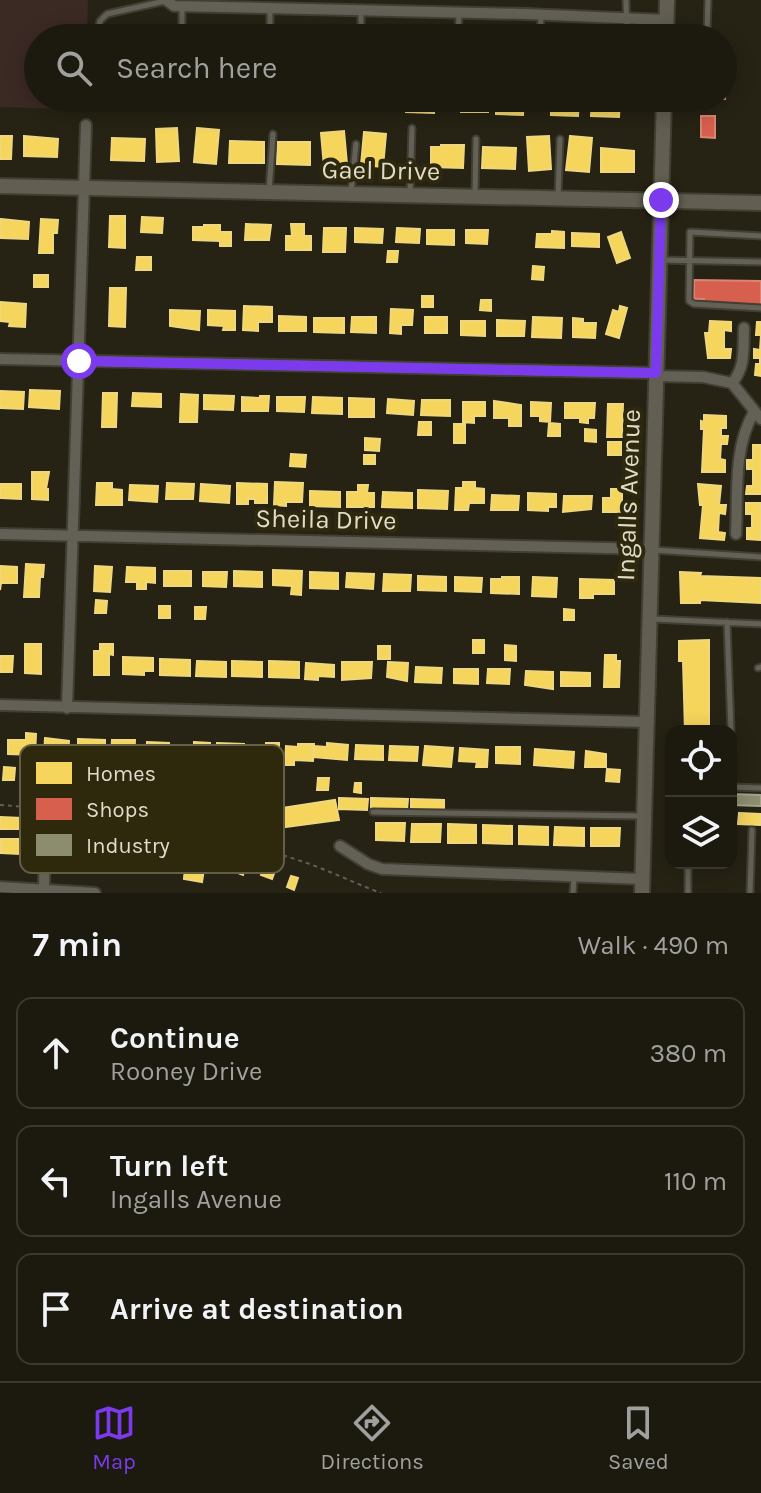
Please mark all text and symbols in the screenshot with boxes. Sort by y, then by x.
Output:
search box [24,24,737,112]
icon: search [52,46,96,90]
text: Search here [116,50,277,86]
street label: Gael Drive [321,154,441,187]
route end [643,182,679,218]
route start [61,343,97,379]
street label: Ingalls Avenue [610,409,647,581]
street label: Sheila Drive [255,503,397,536]
map controls [665,725,737,869]
button: locate [665,725,737,797]
legend [20,745,284,873]
text: Homes [86,761,156,787]
text: Shops [86,797,149,823]
button: layers [665,797,737,869]
text: Industry [86,833,170,859]
text: 7 min [32,925,122,965]
text: Walk · 490 m [578,930,729,961]
text: Continue [110,1020,240,1056]
icon: ahead [34,1031,78,1075]
text: 380 m [650,1038,727,1069]
text: Rooney Drive [110,1056,262,1087]
text: Turn left [110,1148,228,1184]
icon: left [34,1159,78,1203]
text: 110 m [664,1166,727,1197]
text: Ingalls Avenue [110,1184,282,1215]
icon: arrive [34,1287,78,1331]
text: Arrive at destination [110,1291,404,1327]
tab: Map [92,1401,136,1475]
tab: Directions [320,1401,424,1475]
tab: Saved [608,1401,669,1475]

